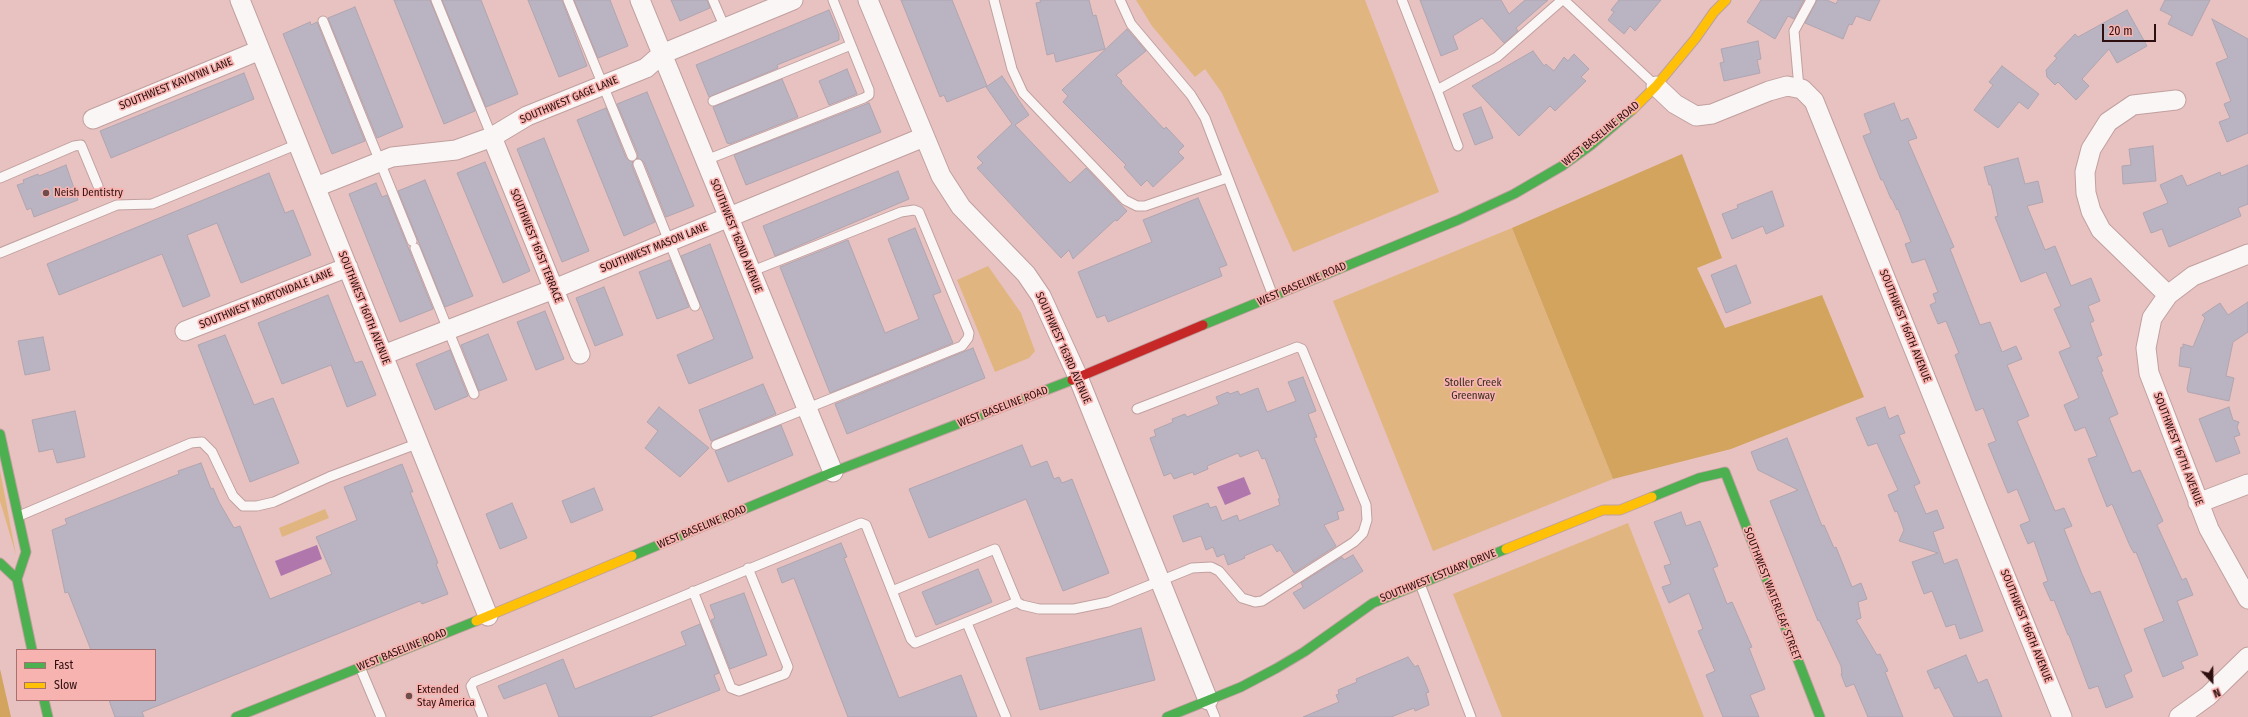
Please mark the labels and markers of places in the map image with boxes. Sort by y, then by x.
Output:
place label: Neish Dentistry [54,186,123,200]
marker: Neish Dentistry [41,188,51,198]
place label: Extended Stay America [417,683,475,709]
marker: Extended Stay America [404,691,414,701]

